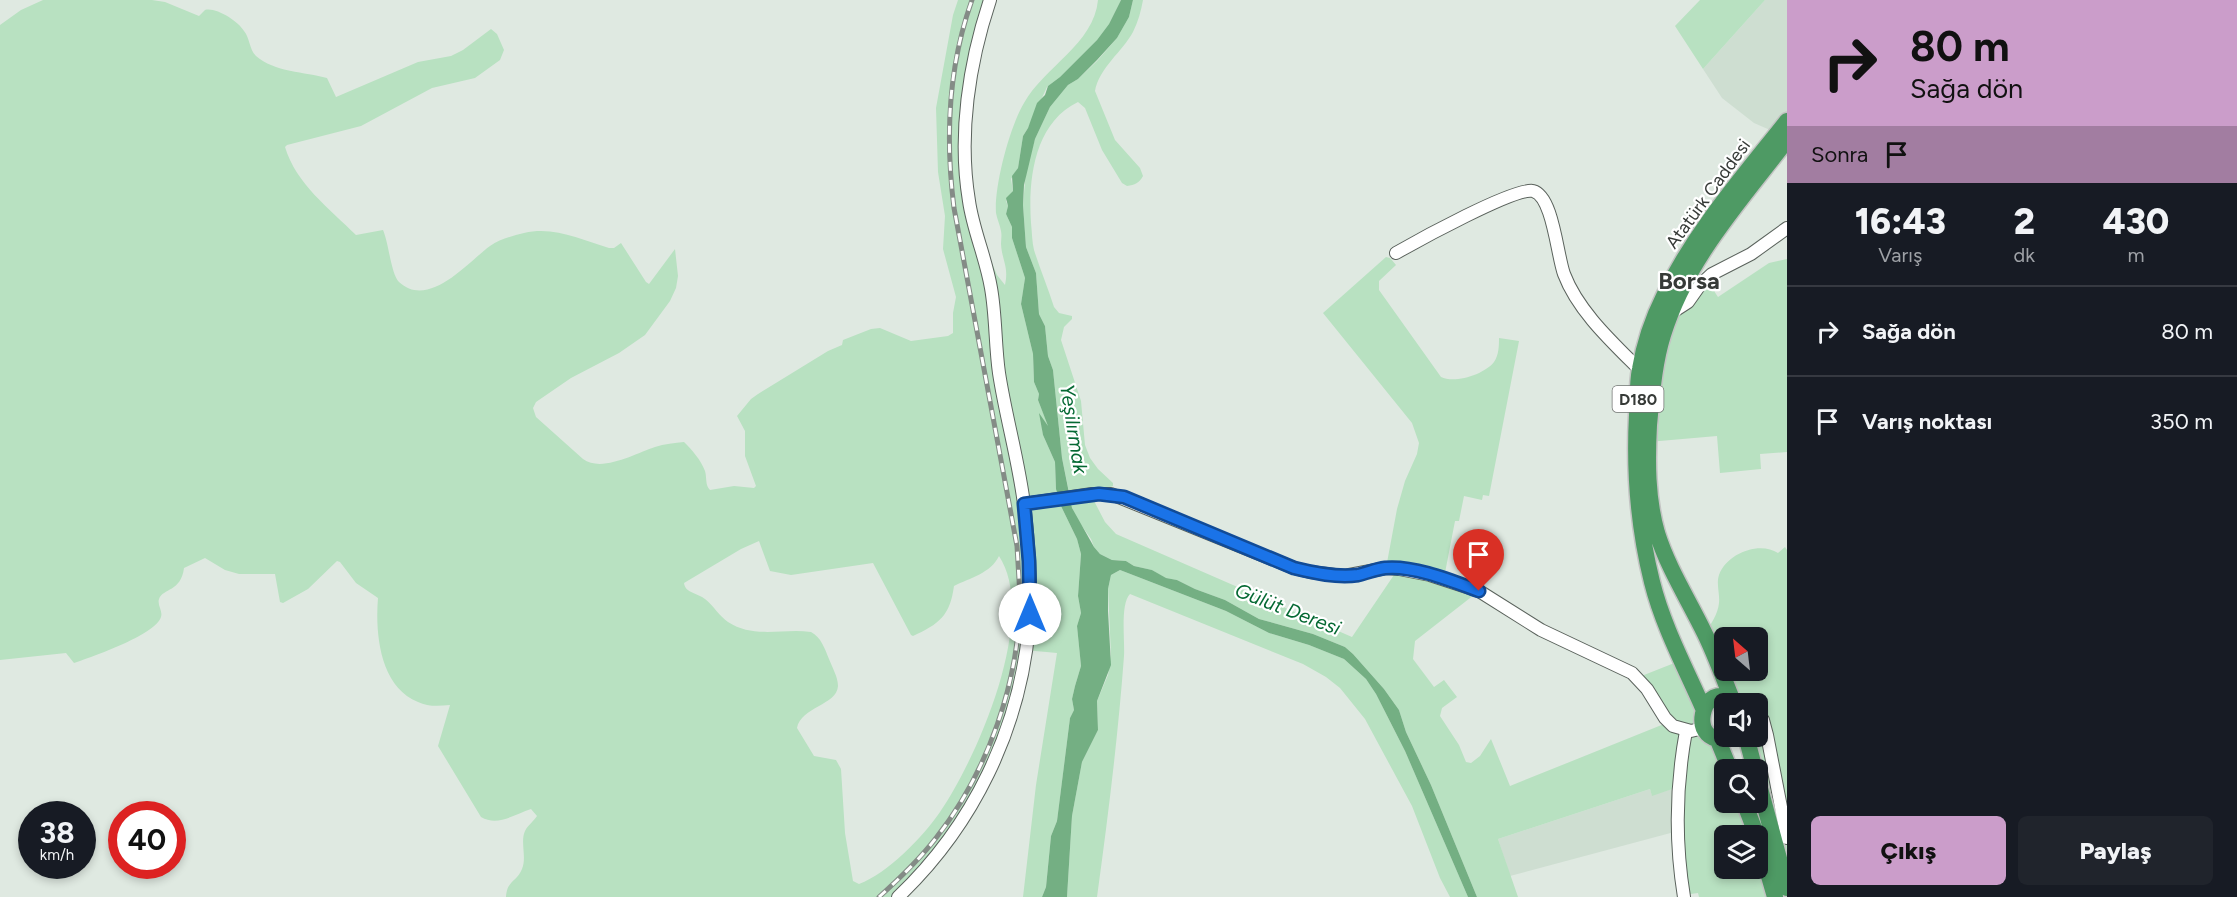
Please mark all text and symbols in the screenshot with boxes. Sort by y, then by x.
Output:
text: 80 m [1910,21,2010,72]
icon: right [1811,24,1889,102]
text: Sağa dön [1910,72,2023,105]
street label: Atatürk Caddesi [1661,135,1755,253]
icon: arrive [1880,138,1913,171]
text: Sonra [1811,141,1868,168]
text: 16:43 [1855,200,1946,243]
text: 2 [2014,200,2035,243]
text: 430 [2103,200,2169,243]
text: Varış [1878,243,1922,267]
text: dk [2014,243,2035,267]
text: m [2127,243,2145,267]
district label: Borsa [1658,266,1720,295]
icon: right [1811,315,1844,348]
text: Sağa dön [1862,318,1956,345]
text: 80 m [2161,318,2213,345]
water label: Yeşilırmak [1055,383,1093,477]
road number: D180 [1612,386,1664,412]
icon: arrive [1811,405,1844,438]
text: Varış noktası [1862,408,1992,435]
text: 350 m [2150,408,2213,435]
pin [1453,529,1504,591]
icon: arrive [1462,538,1495,571]
water label: Gülüt Deresi [1232,578,1344,640]
position arrow [998,582,1062,646]
north arrow [1714,627,1768,681]
map controls [1714,627,1768,879]
button: sound [1714,693,1768,747]
button: search [1714,759,1768,813]
speed limit sign: 40 [108,801,186,879]
text: 38 [39,814,75,851]
button: Çıkış [1811,816,2006,885]
button: Paylaş [2018,816,2213,885]
button: layers [1714,825,1768,879]
text: km/h [40,846,74,864]

